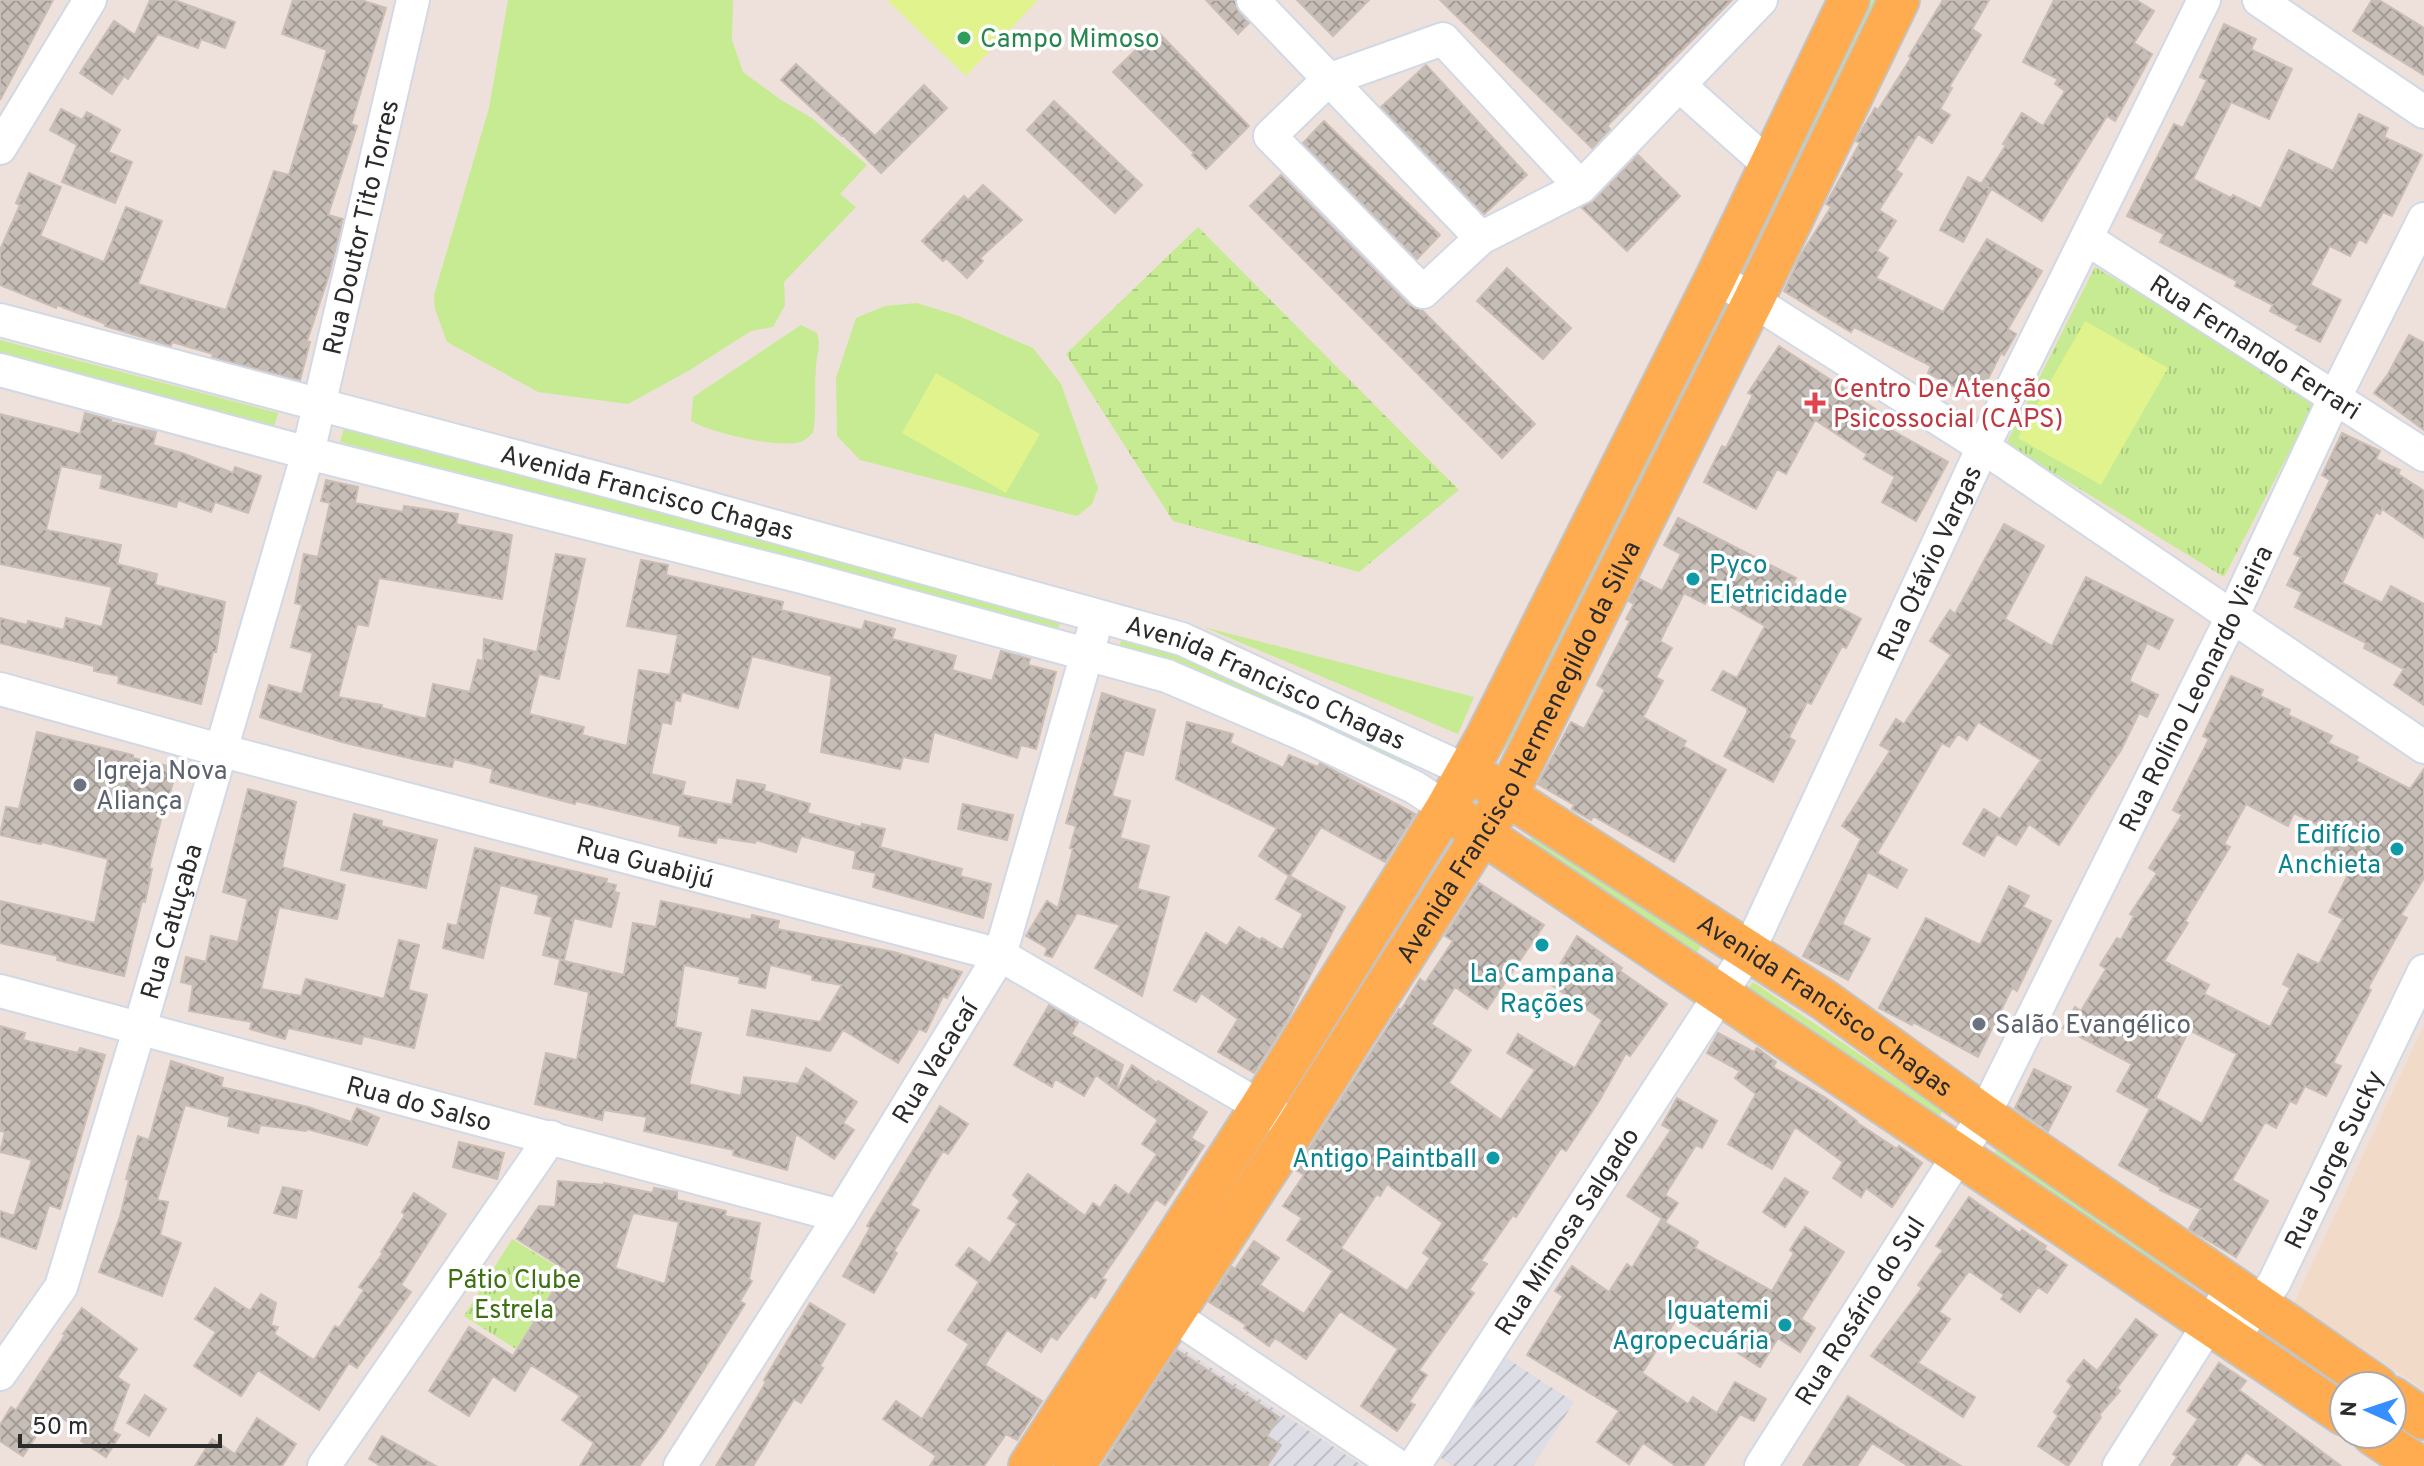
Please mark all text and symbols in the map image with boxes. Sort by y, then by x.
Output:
place label: Campo Mimoso [980,24,1160,57]
marker: Campo Mimoso [955,29,973,47]
street label: Rua Doutor Tito Torres [317,97,408,358]
street label: Rua Fernando Ferrari [2142,269,2366,429]
place label: Centro De Atenção Psicossocial (CAPS) [1833,374,2063,437]
marker: Centro De Atenção Psicossocial (CAPS) [1804,392,1826,414]
street label: Avenida Francisco Chagas [497,439,797,550]
street label: Rua Otávio Vargas [1872,461,1991,667]
street label: Avenida Francisco Hermenegildo da Silva [1390,536,1650,970]
street label: Rua Rolino Leonardo Vieira [2113,541,2282,838]
place label: Pyco Eletricidade [1709,550,1847,613]
marker: Pyco Eletricidade [1684,570,1702,588]
street label: Avenida Francisco Chagas [1121,610,1410,759]
place label: Igreja Nova Aliança [96,756,227,819]
marker: Igreja Nova Aliança [71,776,89,794]
place label: Edifício Anchieta [2277,820,2381,883]
street label: Rua Guabijú [572,830,717,898]
street label: Rua Catuçaba [135,840,212,1004]
marker: Edifício Anchieta [2388,840,2406,858]
street label: Avenida Francisco Chagas [1690,908,1958,1106]
marker: La Campana Rações [1533,936,1551,954]
place label: La Campana Rações [1469,959,1615,1022]
street label: Rua Vacacaí [886,993,989,1131]
place label: Salão Evangélico [1995,1010,2191,1043]
marker: Salão Evangélico [1970,1015,1988,1033]
street label: Rua Jorge Sucky [2279,1066,2393,1255]
street label: Rua do Salso [342,1070,495,1141]
street label: Rua Mimosa Salgado [1489,1122,1648,1343]
place label: Antigo Paintball [1292,1144,1477,1177]
marker: Antigo Paintball [1484,1149,1502,1167]
street label: Rua Rosário do Sul [1789,1211,1934,1413]
park label: Pátio Clube Estrela [447,1265,581,1328]
place label: Iguatemi Agropecuária [1612,1296,1769,1359]
marker: Iguatemi Agropecuária [1776,1316,1794,1334]
north arrow [2328,1370,2408,1450]
scale bar [20,1398,220,1448]
text: N [2337,1400,2364,1418]
text: 50 m [32,1413,88,1443]

